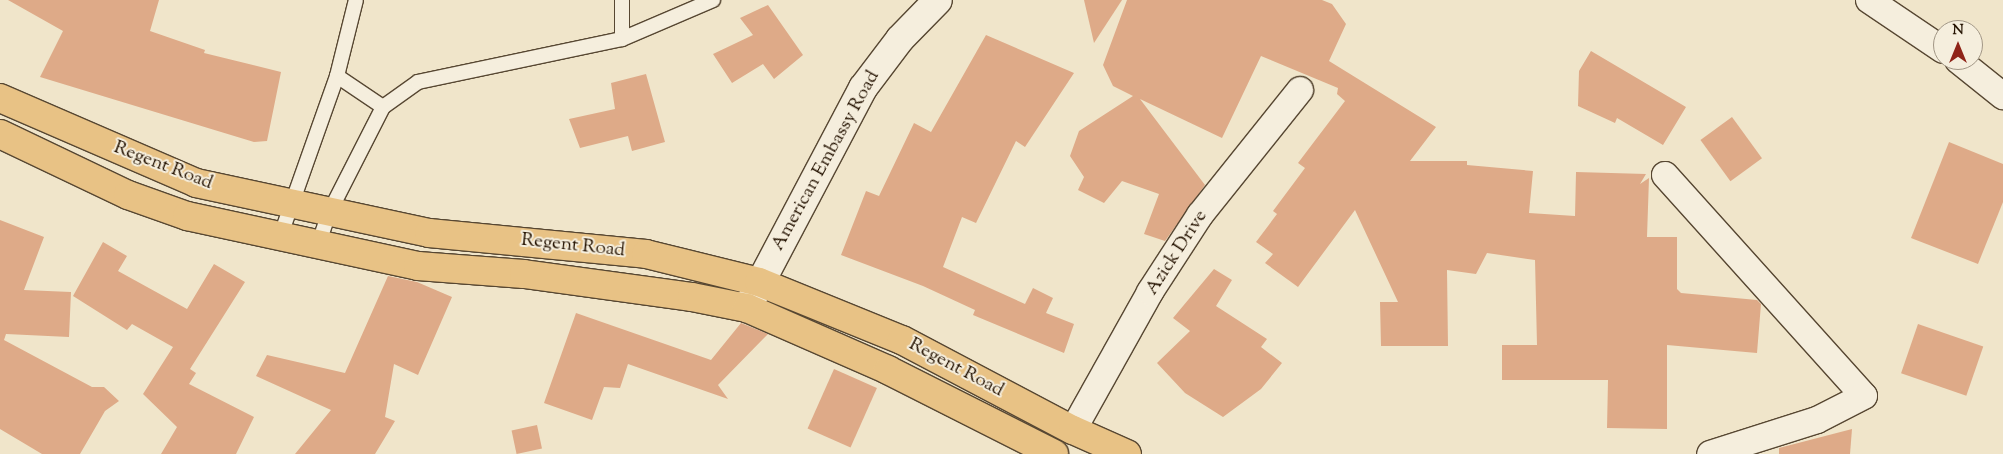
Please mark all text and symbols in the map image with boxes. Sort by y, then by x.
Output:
north arrow [1933,20,1983,70]
text: N [1952,21,1964,41]
street label: American Embassy Road [767,67,885,255]
street label: Regent Road [110,137,216,195]
street label: Azick Drive [1141,206,1213,300]
street label: Regent Road [520,229,626,263]
street label: Regent Road [905,333,1007,403]

